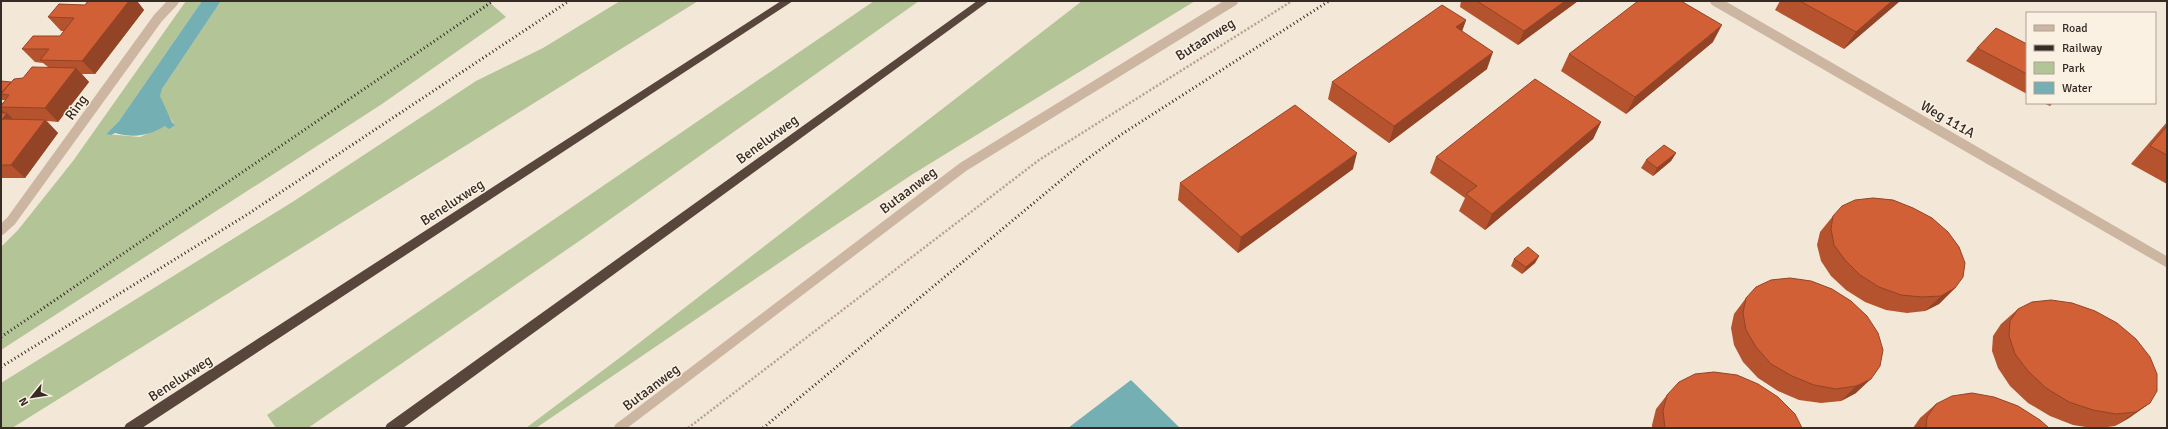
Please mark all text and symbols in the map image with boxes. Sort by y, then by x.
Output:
legend [2026,12,2156,104]
street label: Butaanweg [1172,14,1238,64]
text: Road [2062,21,2088,36]
text: Railway [2062,41,2102,56]
text: Park [2062,61,2085,76]
text: Water [2062,81,2093,96]
street label: Ring [62,91,91,123]
street label: Weg 111A [1917,97,1978,142]
street label: Beneluxweg [733,111,802,168]
street label: Butaanweg [876,163,940,217]
street label: Beneluxweg [417,176,487,229]
street label: Beneluxweg [145,352,215,405]
street label: Butaanweg [619,360,683,414]
north arrow [12,377,52,417]
text: N [16,395,31,408]

